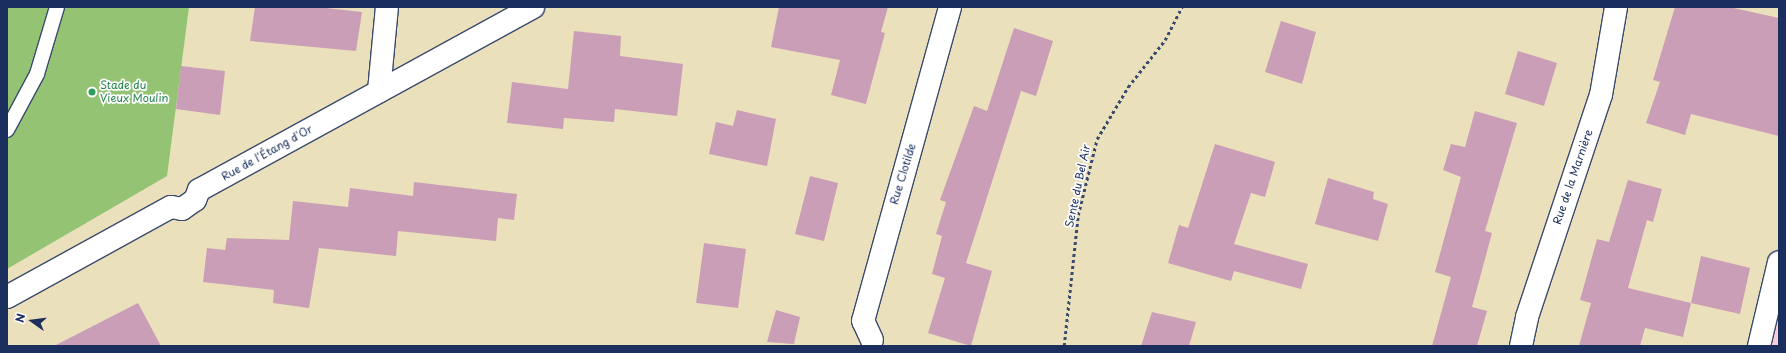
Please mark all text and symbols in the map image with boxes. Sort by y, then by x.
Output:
place label: Stade du Vieux Moulin [100,79,168,105]
marker: Stade du Vieux Moulin [87,87,97,97]
street label: Rue de l'Étang d'Or [219,122,315,184]
street label: Rue de la Marnière [1550,127,1596,227]
street label: Rue Clotilde [887,142,919,206]
street label: Sente du Bel Air [1063,142,1093,230]
north arrow [12,301,52,341]
text: N [11,312,29,324]

